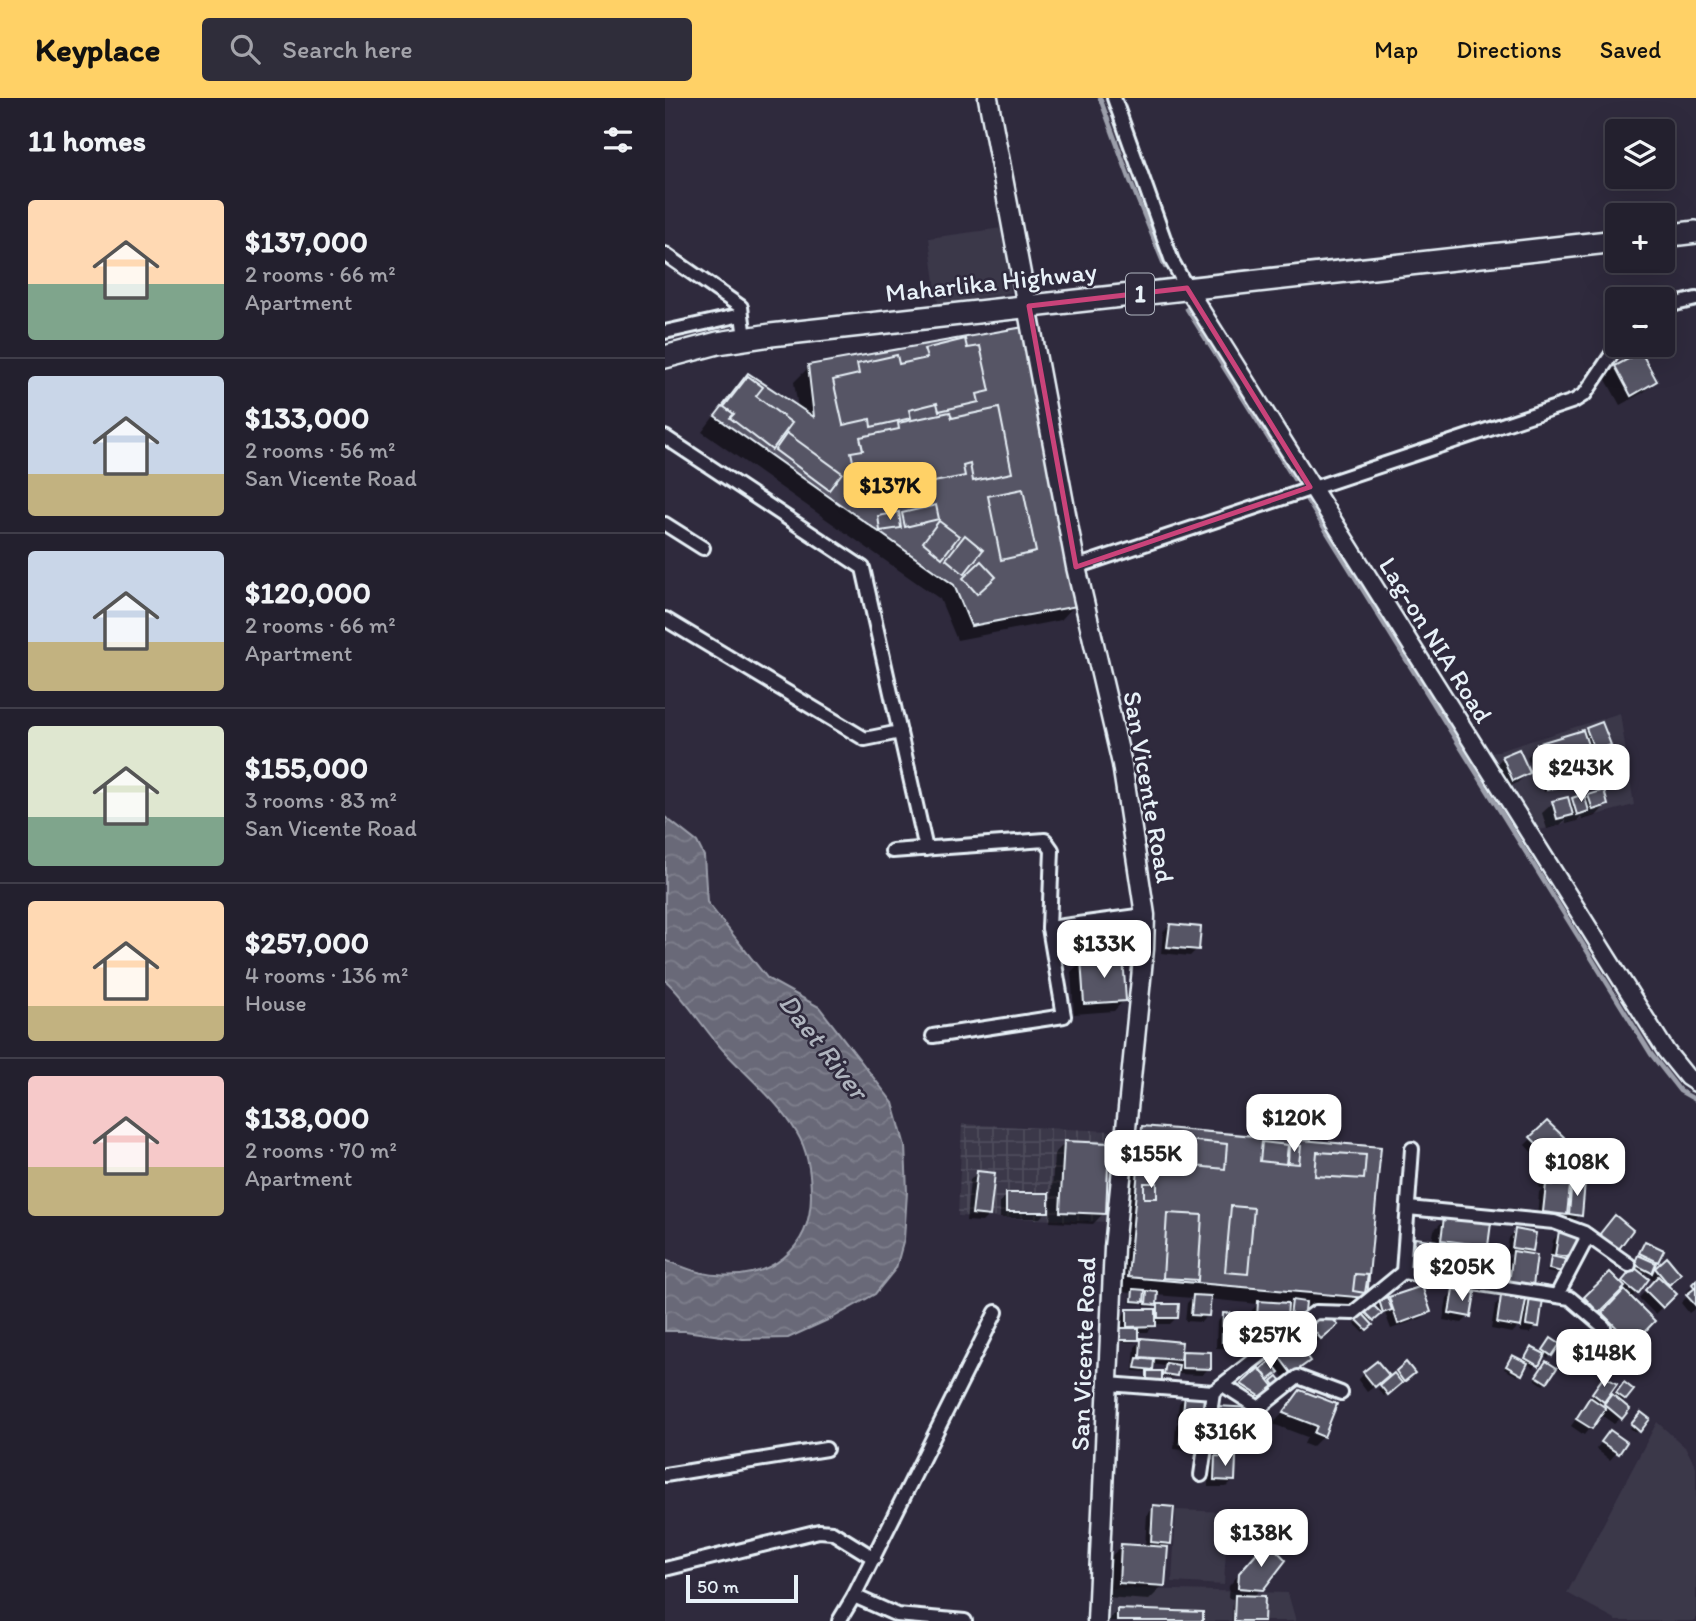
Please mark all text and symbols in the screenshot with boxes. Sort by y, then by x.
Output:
search box [202,18,692,81]
text: Keyplace [35,30,160,69]
icon: search [226,30,264,68]
text: Search here [282,33,413,65]
text: Map [1374,35,1418,64]
text: Directions [1456,35,1562,64]
text: Saved [1600,35,1661,64]
map controls [1605,119,1675,357]
button: layers [1605,119,1675,189]
icon: filters [599,121,637,159]
text: 11 homes [28,122,146,159]
button: + [1605,203,1675,273]
text: $137,000 [245,223,368,260]
icon: home [84,228,168,312]
street label: Maharlika Highway [884,255,1098,309]
text: 2 rooms · 66 m² [245,260,396,288]
road number: 1 [1126,274,1154,314]
button: − [1605,287,1675,357]
text: Apartment [245,288,352,316]
text: $133,000 [245,399,369,436]
icon: home [84,404,168,488]
text: 2 rooms · 56 m² [245,436,396,464]
pin: $137K [841,462,939,522]
text: San Vicente Road [245,464,417,492]
text: $137K [860,471,920,499]
street label: Lag-on NIA Road [1372,551,1500,729]
text: $120,000 [245,574,371,611]
icon: home [84,579,168,663]
text: 2 rooms · 66 m² [245,611,396,639]
text: Apartment [245,639,352,667]
street label: San Vicente Road [1116,689,1182,885]
pin: $243K [1532,744,1630,804]
text: $155,000 [245,749,368,786]
text: $243K [1549,753,1613,781]
icon: home [84,754,168,838]
text: 3 rooms · 83 m² [245,786,397,814]
text: San Vicente Road [245,814,417,842]
pin: $133K [1055,920,1153,980]
text: $257,000 [245,924,369,961]
icon: home [84,929,168,1013]
text: $133K [1073,929,1135,957]
text: 4 rooms · 136 m² [245,961,408,989]
water label: Daet River [772,986,878,1108]
text: House [245,989,307,1017]
pin: $120K [1245,1094,1343,1154]
text: $138,000 [245,1099,369,1136]
text: $120K [1262,1103,1326,1131]
icon: home [84,1104,168,1188]
pin: $155K [1102,1130,1200,1190]
text: 2 rooms · 70 m² [245,1136,397,1164]
pin: $108K [1528,1138,1626,1198]
text: $155K [1120,1139,1182,1167]
text: $108K [1545,1147,1609,1175]
text: Apartment [245,1164,352,1192]
pin: $205K [1413,1244,1511,1303]
text: $205K [1430,1252,1494,1280]
street label: San Vicente Road [1064,1256,1102,1452]
pin: $257K [1221,1312,1319,1371]
text: $257K [1239,1320,1301,1348]
pin: $148K [1555,1330,1653,1389]
text: $148K [1572,1338,1636,1366]
pin: $316K [1176,1408,1274,1468]
text: $316K [1194,1417,1256,1445]
pin: $138K [1212,1510,1310,1569]
text: $138K [1230,1518,1292,1546]
scale bar [686,1572,798,1604]
text: 50 m [697,1575,739,1598]

